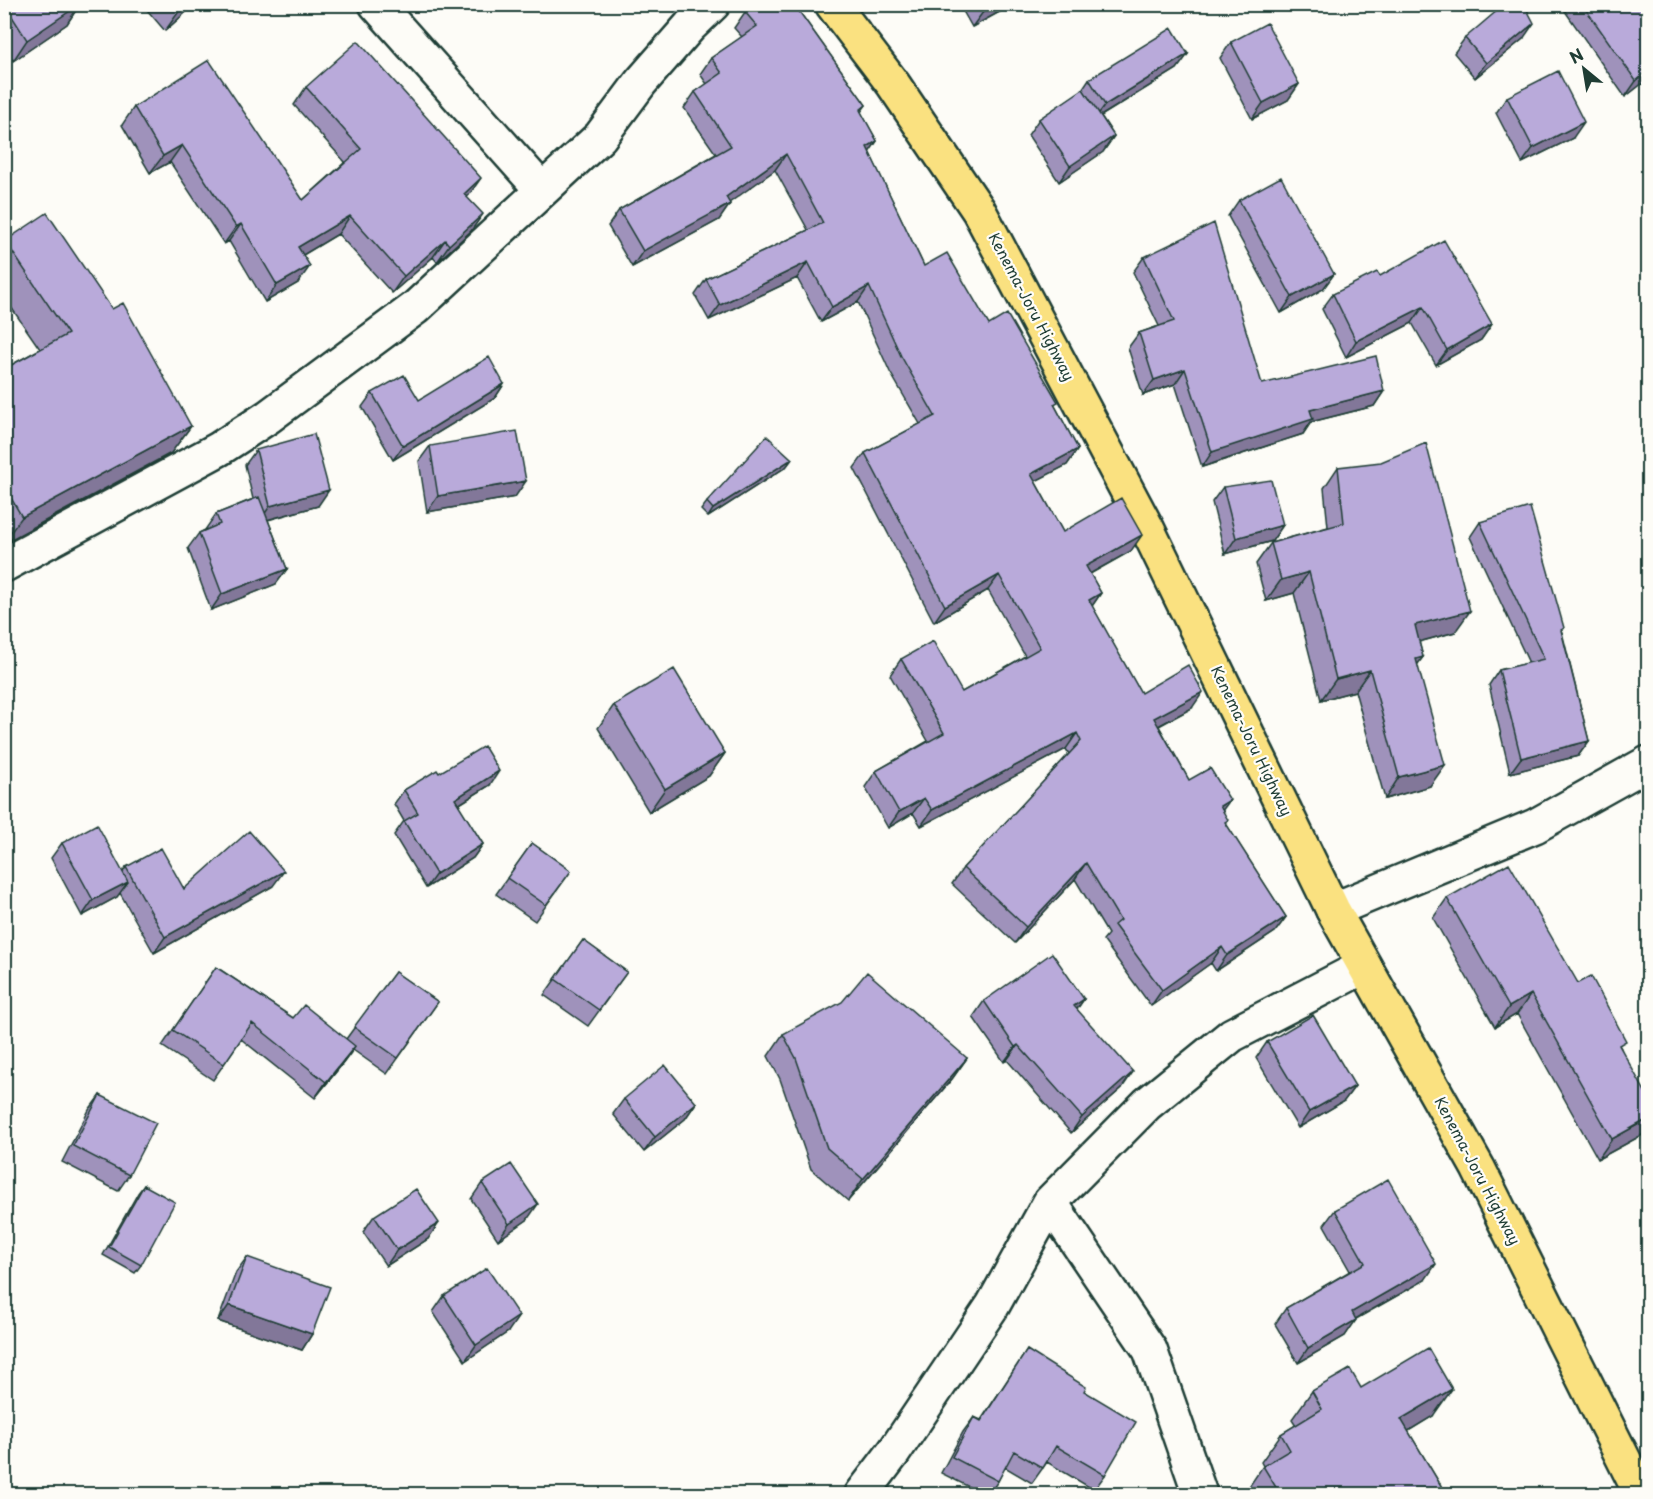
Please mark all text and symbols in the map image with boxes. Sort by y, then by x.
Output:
north arrow [1554,39,1614,99]
text: N [1565,42,1587,69]
street label: Kenema-Joru Highway [983,228,1081,384]
street label: Kenema-Joru Highway [1206,661,1299,819]
street label: Kenema-Joru Highway [1429,1092,1527,1248]

